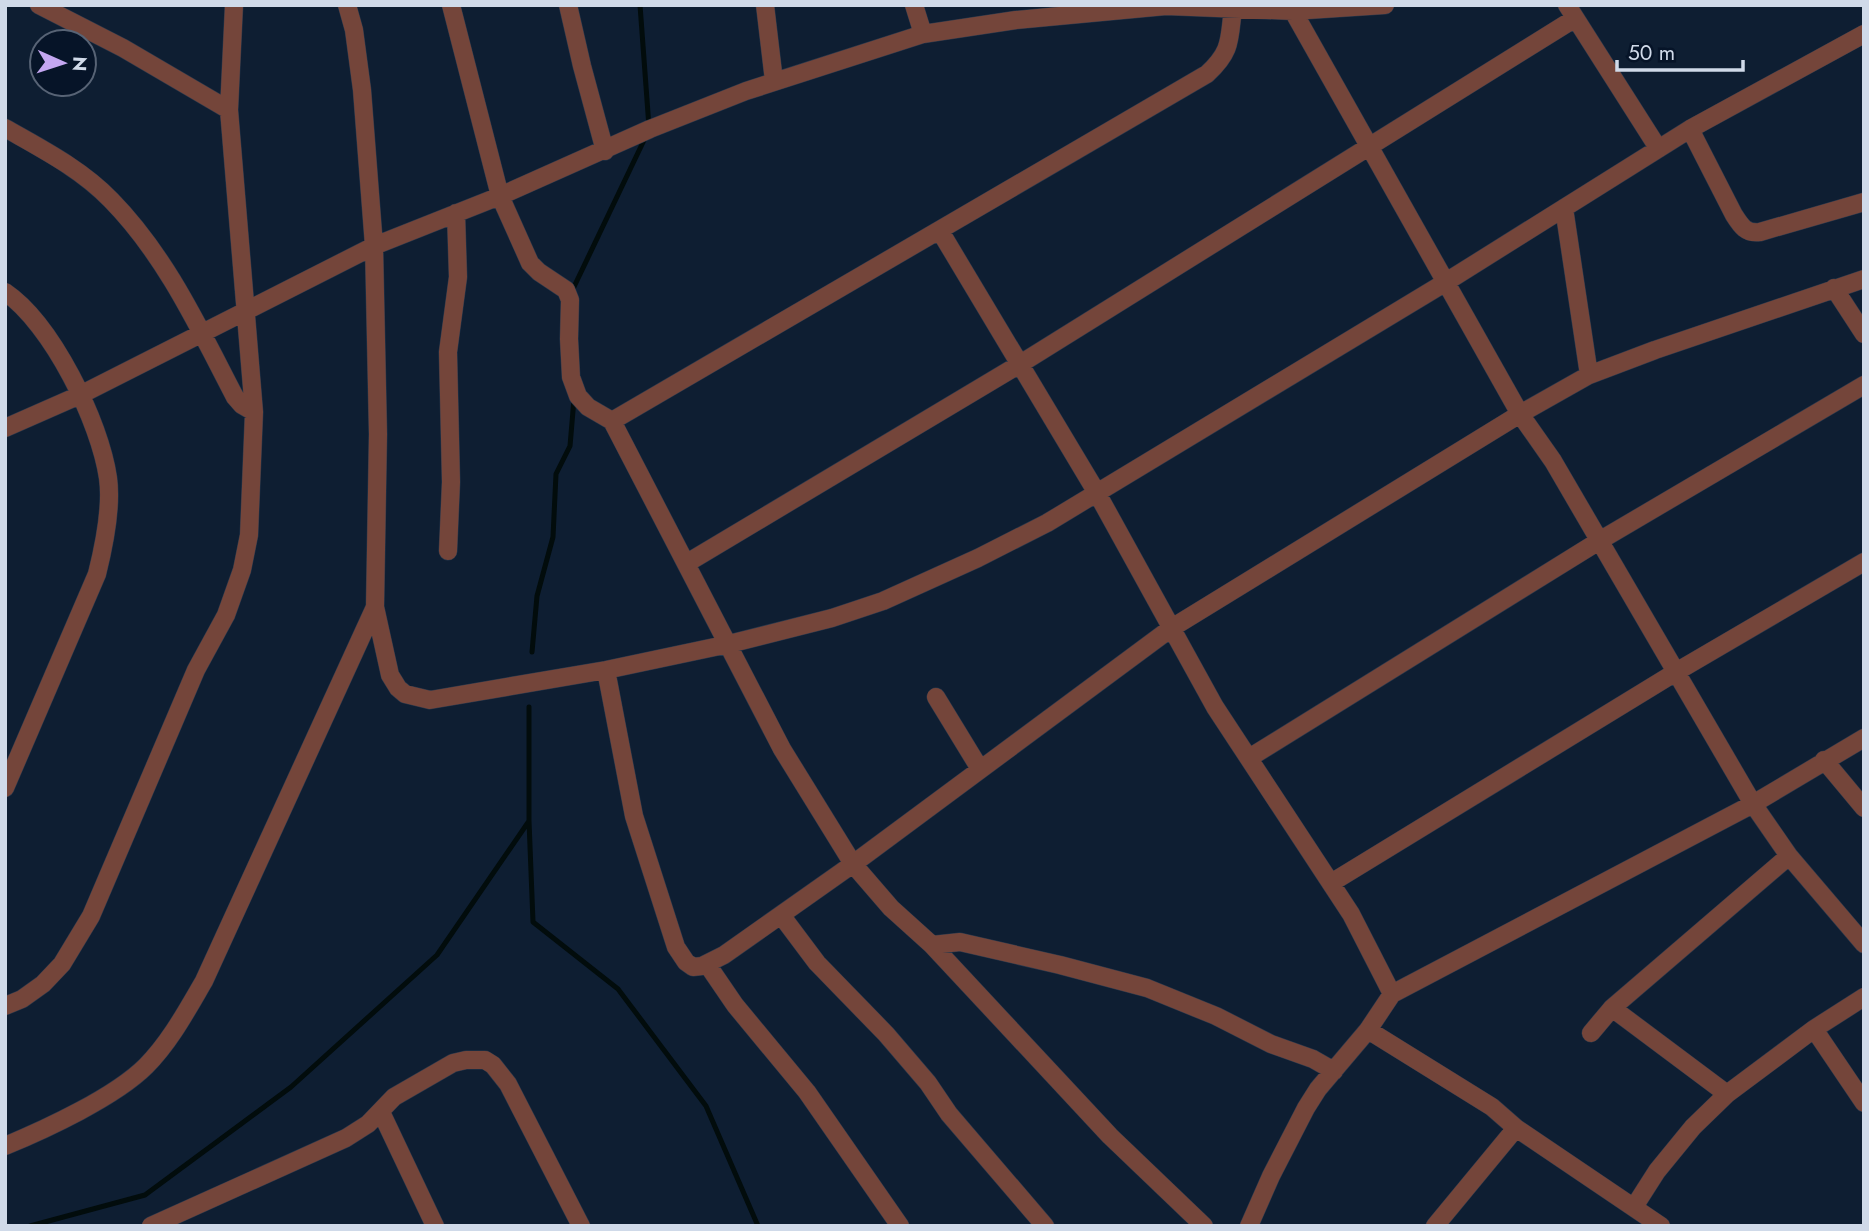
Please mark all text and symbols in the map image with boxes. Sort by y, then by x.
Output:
north arrow [28,28,98,98]
scale bar [1617,28,1743,72]
text: 50 m [1628,38,1675,68]
text: N [66,56,93,72]

